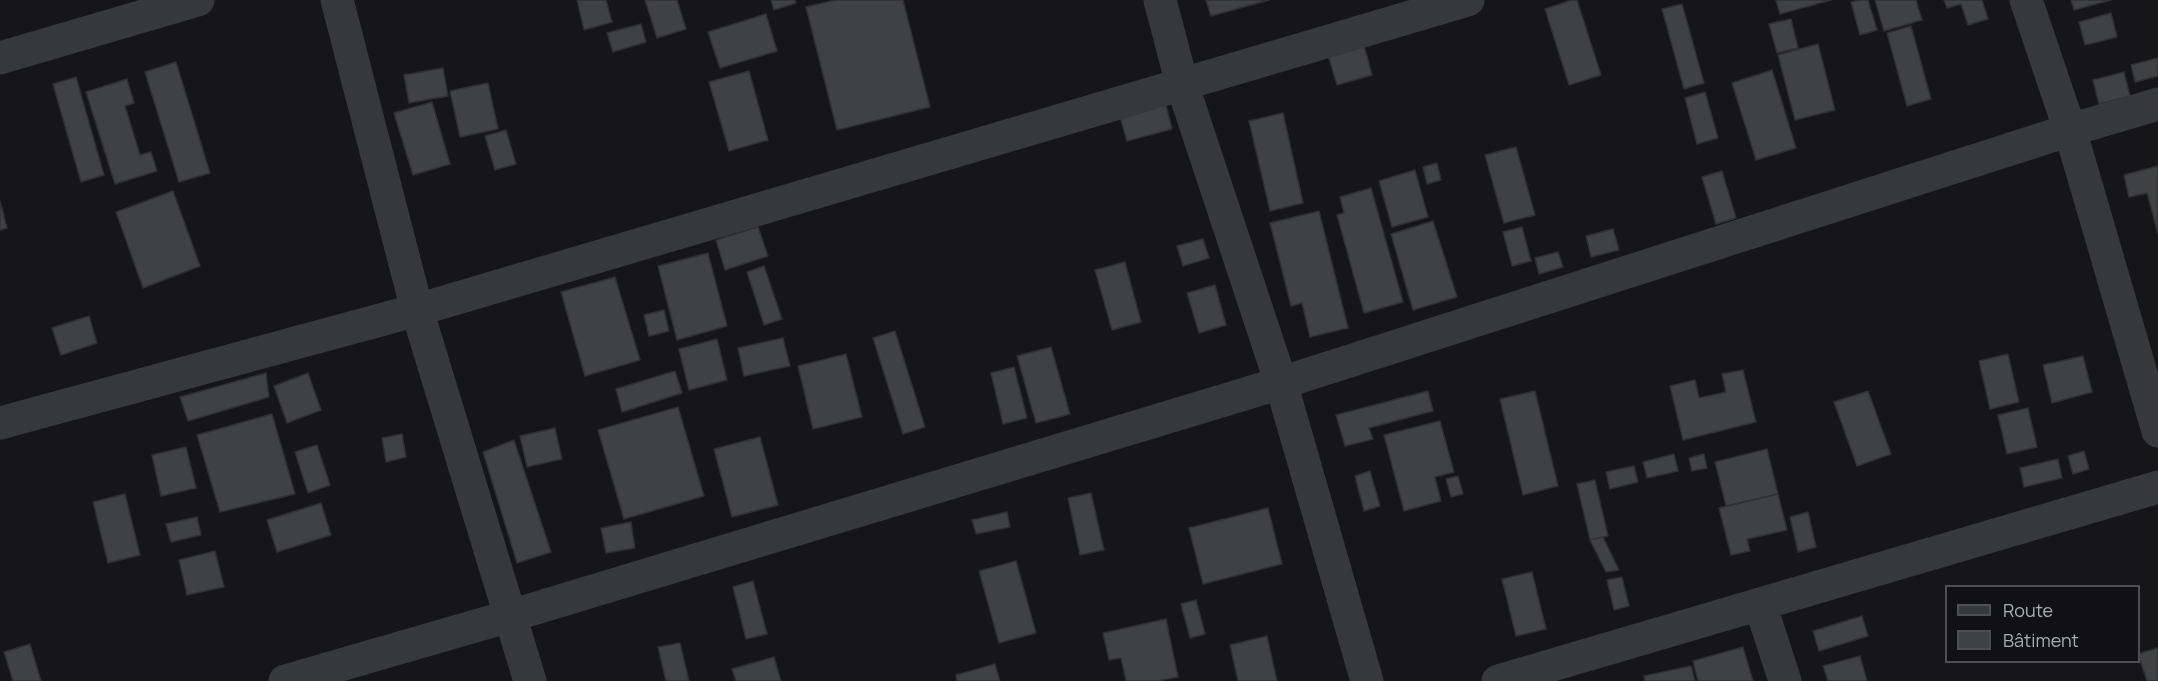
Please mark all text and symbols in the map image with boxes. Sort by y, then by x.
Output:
legend [1945,585,2140,663]
text: Route [2003,598,2053,622]
text: Bâtiment [2003,628,2079,652]

